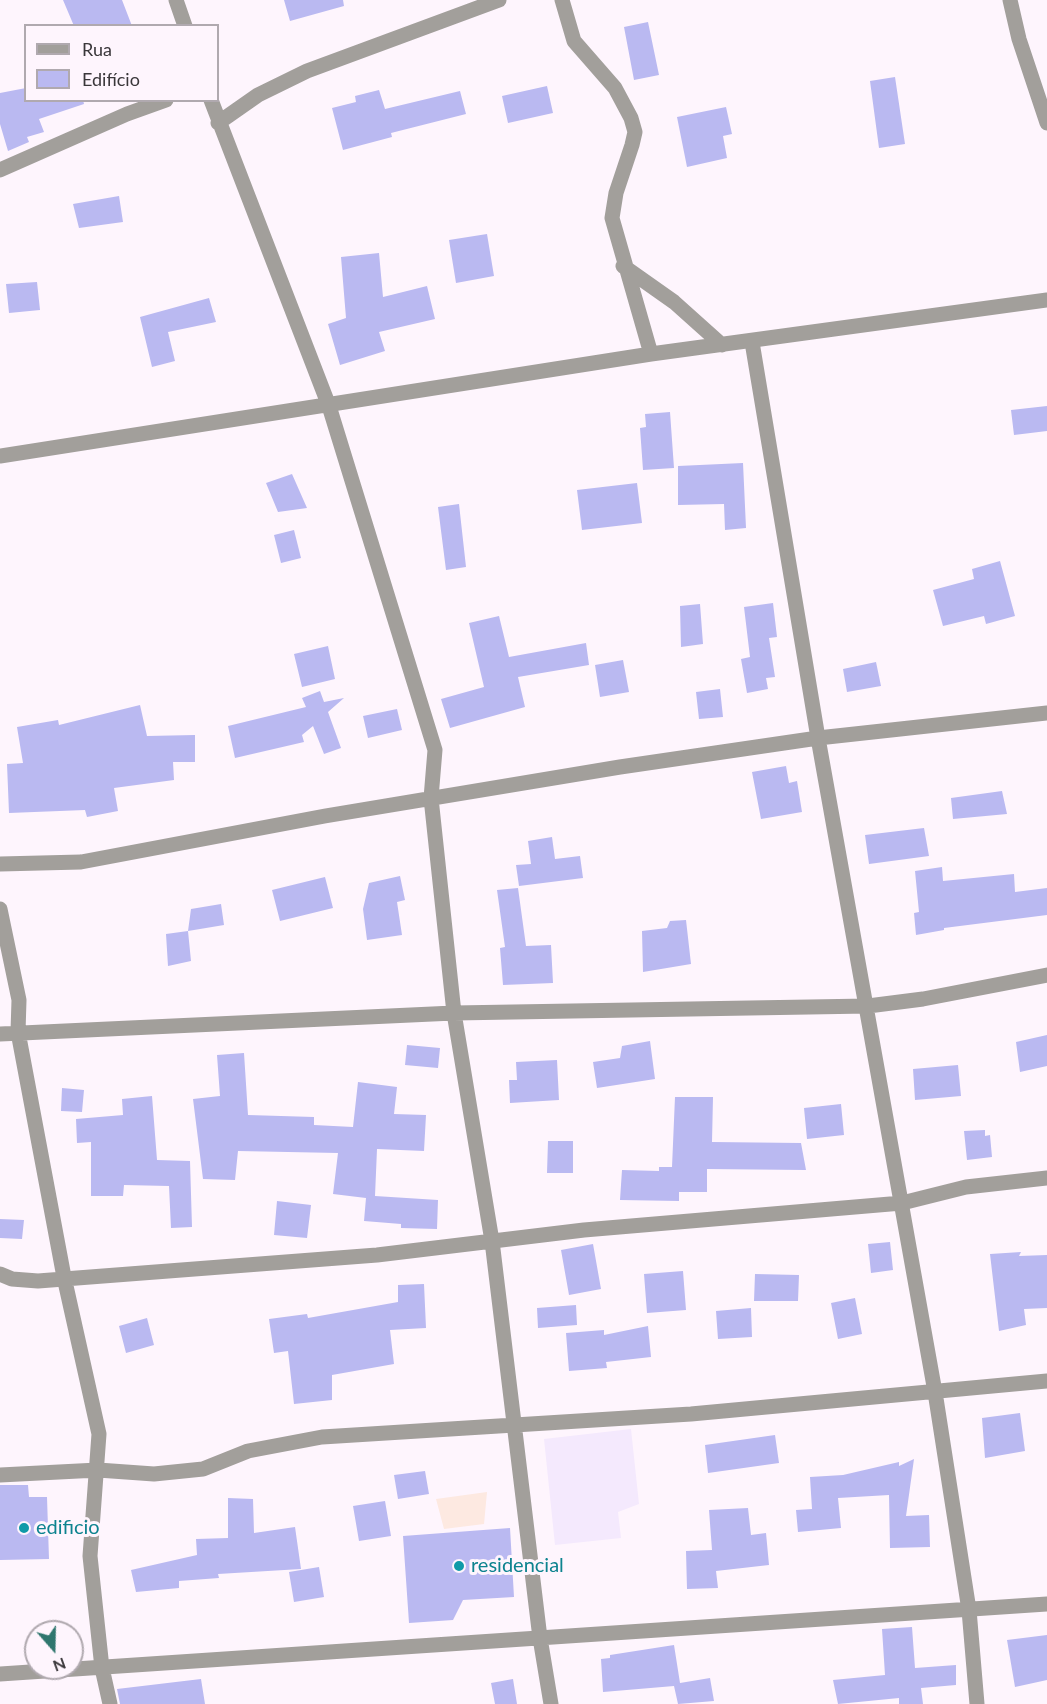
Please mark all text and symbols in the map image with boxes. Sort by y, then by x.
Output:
legend [24,24,219,102]
text: Rua [82,38,112,60]
text: Edifício [82,68,140,90]
place label: edificio [36,1516,100,1540]
marker: edificio [17,1521,31,1535]
place label: residencial [471,1554,564,1578]
marker: residencial [452,1559,466,1573]
north arrow [24,1620,84,1680]
text: N [51,1654,69,1677]

